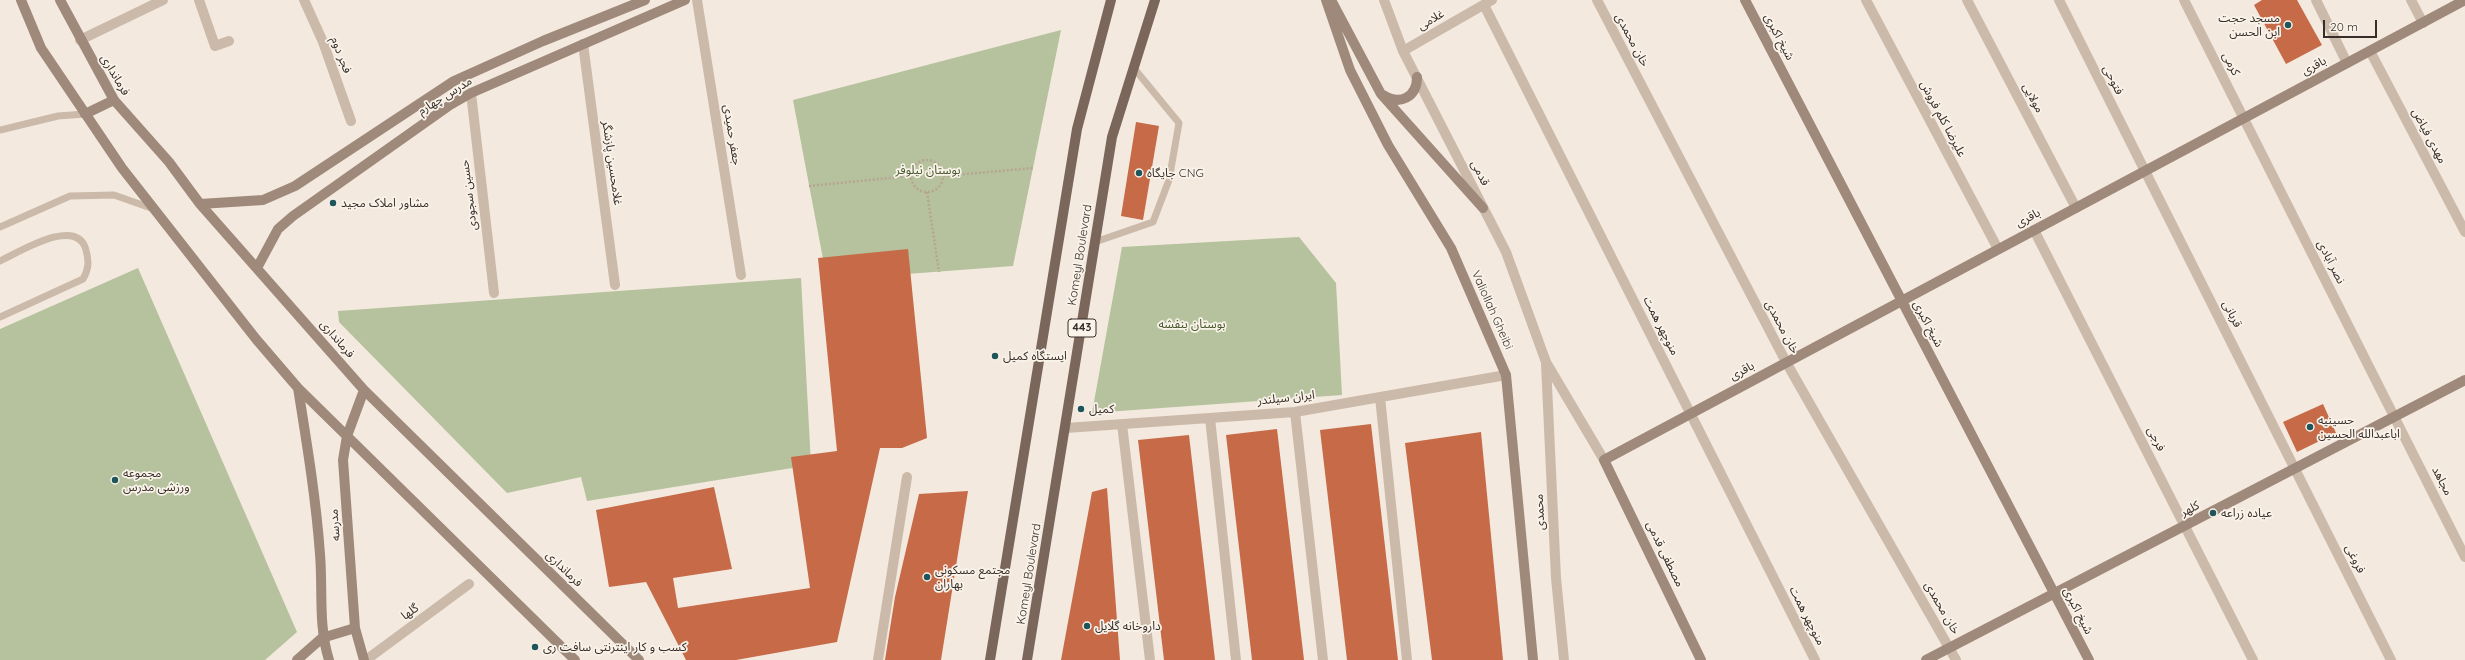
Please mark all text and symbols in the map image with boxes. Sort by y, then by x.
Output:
street label: غلامی [1415,7,1447,33]
street label: خان محمدی [1612,11,1652,69]
street label: شیخ اکبری [1761,11,1797,63]
place label: مسجد حجت ابن الحسن [2218,11,2280,39]
scale bar [2325,12,2379,38]
text: 20 m [2330,19,2358,34]
marker: مسجد حجت ابن الحسن [2283,20,2293,30]
street label: فجر دوم [327,35,355,75]
street label: کرمی [2219,50,2243,78]
street label: فرمانداری [97,52,133,98]
street label: باقری [2299,54,2329,78]
street label: فتوحی [2099,63,2127,97]
street label: مدرس چهارم [415,74,475,118]
street label: علیرضا کلم فروش [1917,78,1969,160]
street label: مولایی [2019,81,2047,115]
street label: جعفر حمیدی [720,104,744,166]
street label: مهدی فیاض [2409,106,2449,166]
street label: غلامحسین پازشگر [599,120,625,206]
street label: قدمی [1467,158,1493,188]
street label: حسین سجودی [458,159,480,231]
park label: بوستان نیلوفر [896,163,960,177]
place label: جایگاه CNG [1147,166,1204,180]
marker: جایگاه CNG [1134,168,1144,178]
place label: مشاور املاک مجید [341,196,429,210]
marker: مشاور املاک مجید [328,198,338,208]
street label: Komeyl Boulevard [1065,203,1095,307]
street label: باقری [2013,206,2043,230]
street label: نصر آبادی [2314,238,2348,286]
street label: Valiollah Gheibi [1468,268,1516,352]
street label: منوچهر همت [1640,294,1682,358]
street label: خان محمدی [1762,298,1802,356]
street label: شیخ اکبری [1910,298,1946,350]
street label: قربانی [2219,298,2245,330]
street label: فرمانداری [317,317,357,361]
park label: بوستان بنفشه [1158,317,1226,331]
road number: 443 [1068,319,1096,337]
place label: ایستگاه کمیل [1003,349,1067,363]
marker: ایستگاه کمیل [990,351,1000,361]
street label: باقری [1727,359,1757,383]
street label: ایران سیلندر [1257,388,1315,408]
place label: کمیل [1089,402,1114,416]
marker: کمیل [1076,404,1086,414]
place label: حسینیه اباعبدالله الحسین [2318,413,2400,441]
marker: حسینیه اباعبدالله الحسین [2305,422,2315,432]
street label: فرجی [2144,424,2168,454]
street label: مجاهد [2429,464,2455,498]
place label: مجموعه ورزشی مدرس [123,466,190,494]
marker: مجموعه ورزشی مدرس [110,475,120,485]
street label: محمدی [1532,493,1548,531]
street label: کلهر [2178,498,2202,520]
place label: عیاده زراعه [2221,506,2272,520]
marker: عیاده زراعه [2208,508,2218,518]
street label: مدرسه [327,509,343,541]
street label: مصطفی قدمی [1643,519,1687,589]
street label: Komeyl Boulevard [1014,522,1044,626]
street label: فروغی [2342,542,2368,576]
street label: فرمانداری [543,548,585,590]
place label: مجتمع مسکونی بهاران [935,563,1010,591]
marker: مجتمع مسکونی بهاران [922,572,932,582]
street label: خان محمدی [1921,579,1963,637]
street label: منوچهر همت [1786,584,1828,648]
street label: شیخ اکبری [2060,585,2096,637]
street label: گلها [398,601,422,623]
place label: داروخانه گلایل [1095,619,1161,633]
marker: داروخانه گلایل [1082,621,1092,631]
place label: کسب و کار اینترنتی سافت ری [543,640,687,654]
marker: کسب و کار اینترنتی سافت ری [530,642,540,652]

